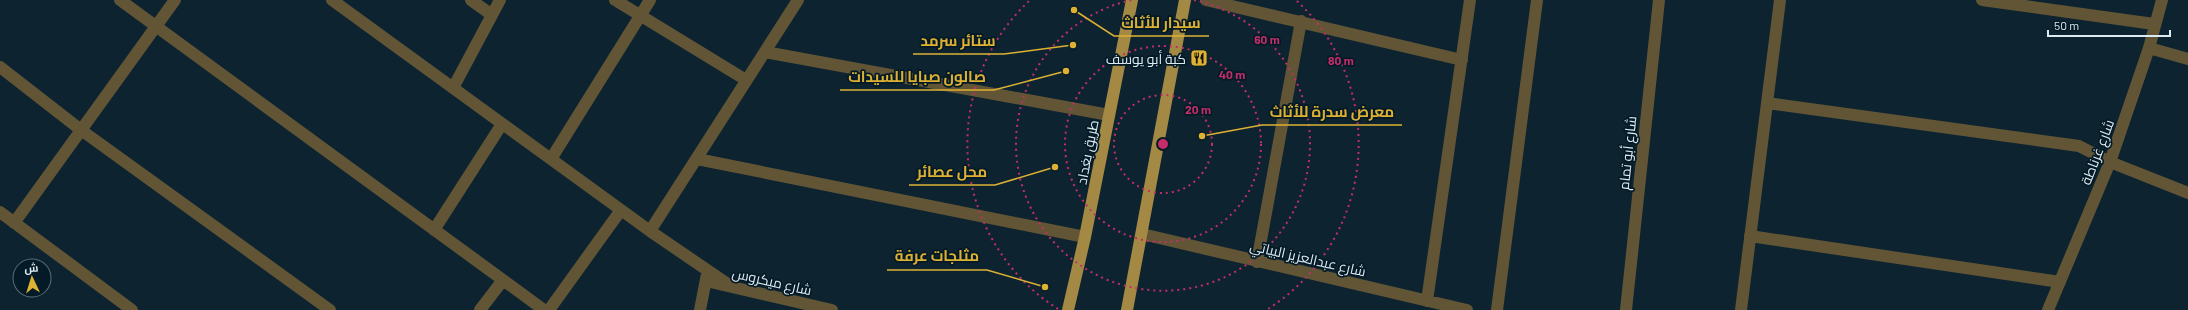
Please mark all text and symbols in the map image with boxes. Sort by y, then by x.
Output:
callout: سيدار للأثاث [1114,9,1209,36]
scale bar [2048,12,2170,38]
text: سيدار للأثاث [1121,13,1201,32]
text: 50 m [2054,18,2079,32]
callout: ستائر سرمد [913,27,1004,54]
text: ستائر سرمد [920,31,996,50]
text: 60 m [1254,32,1280,46]
restaurant icon: كبة أبو يوسف [1189,48,1209,68]
place label: كبة أبو يوسف [1106,50,1186,67]
text: 80 m [1328,53,1354,67]
callout: صالون صبايا للسيدات [840,63,994,90]
text: صالون صبايا للسيدات [848,67,986,86]
text: 40 m [1219,67,1245,81]
callout: معرض سدرة للأثاث [1262,98,1402,125]
text: 20 m [1185,102,1211,116]
text: معرض سدرة للأثاث [1270,102,1394,121]
street label: شارع أبو تمام [1615,115,1641,191]
street label: شارع غرناطة [2077,117,2118,188]
street label: طريق بغداد [1072,118,1103,186]
centre of rings [1156,137,1170,151]
callout: محل عصائر [909,158,995,185]
text: محل عصائر [916,162,987,181]
street label: شارع عبدالعزيز البياتي [1247,236,1368,284]
callout: مثلجات عرفة [887,243,987,270]
text: مثلجات عرفة [895,246,979,265]
north arrow [12,258,52,298]
text: ش [24,261,39,275]
street label: شارع ميكروس [730,264,813,299]

